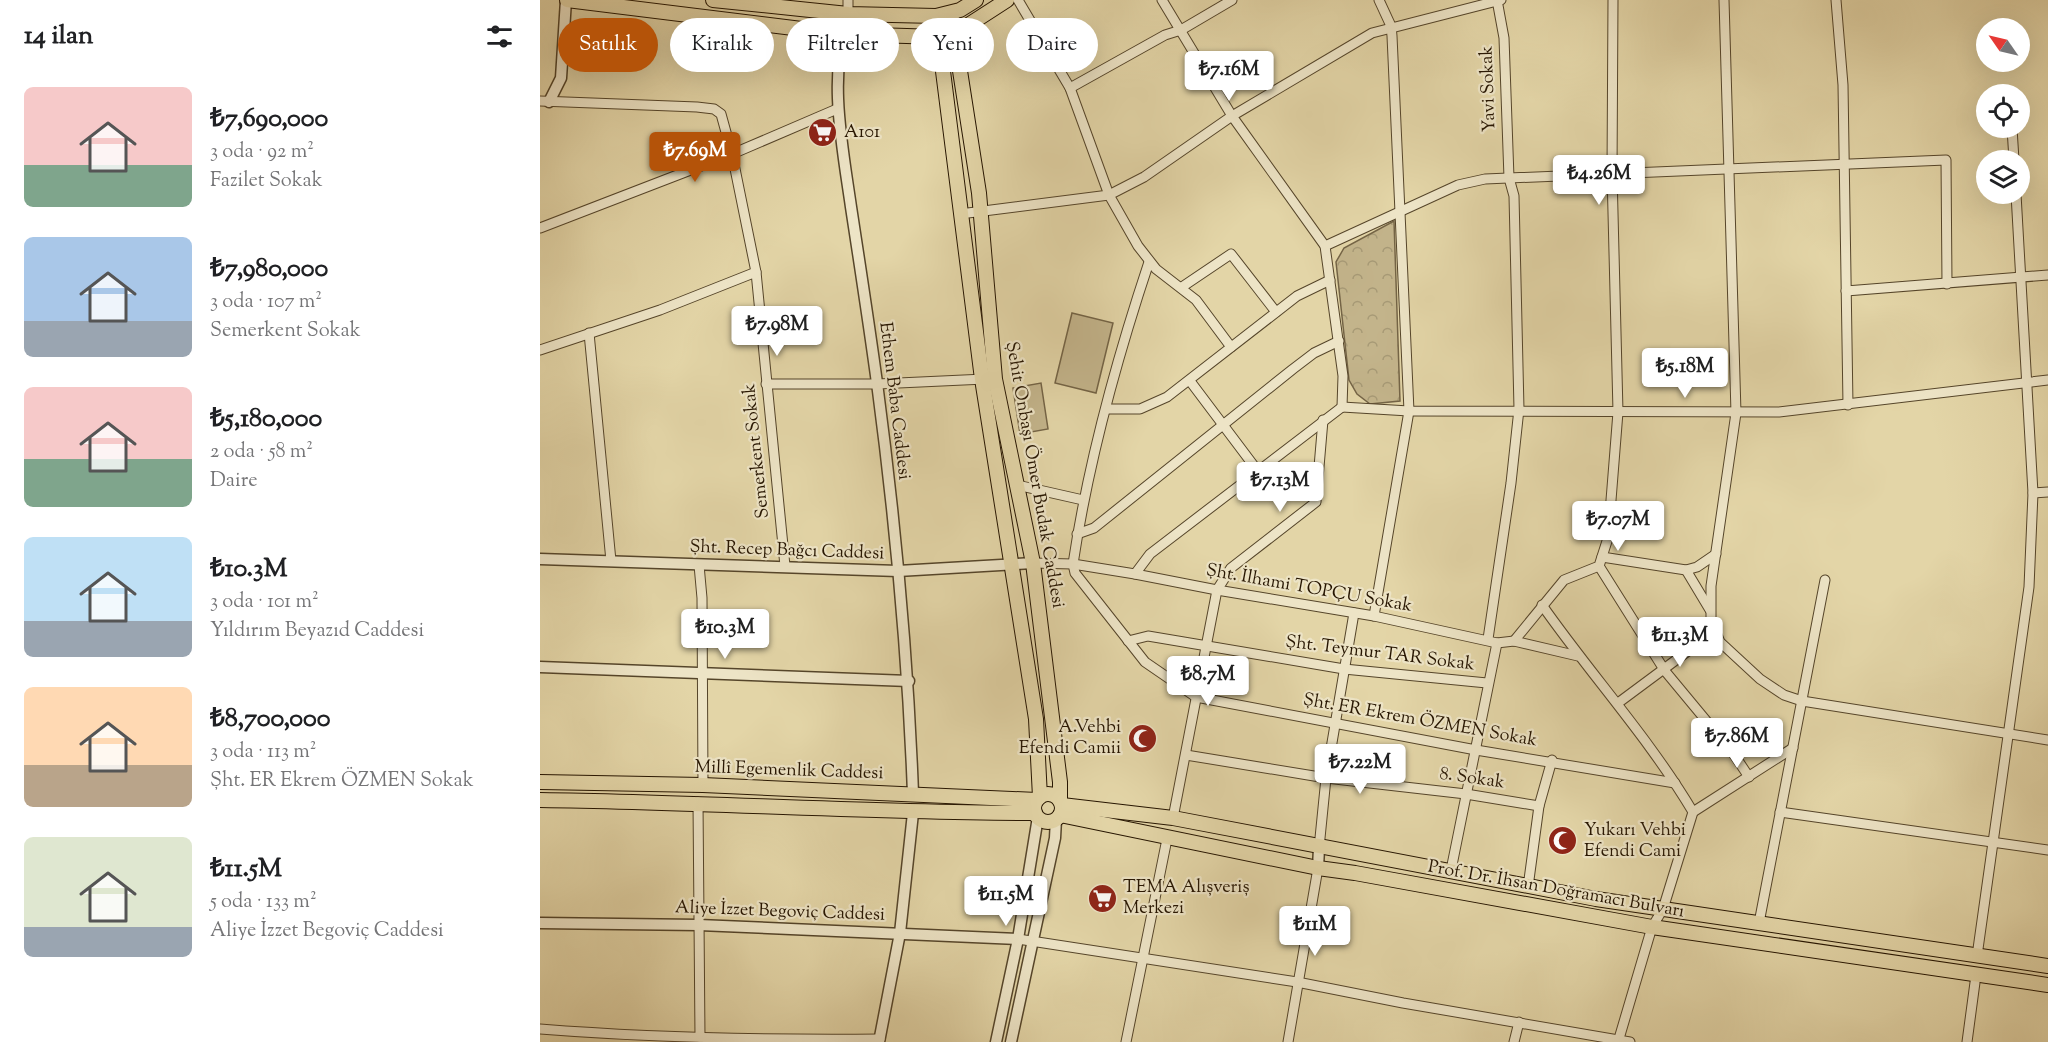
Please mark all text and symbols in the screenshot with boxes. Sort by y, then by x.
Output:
text: 14 ilan [24,18,93,55]
chip: Satılık [558,18,658,72]
chip: Kiralık [670,18,774,72]
chip: Filtreler [786,18,899,72]
chip: Yeni [911,18,994,72]
chip: Daire [1006,18,1098,72]
north arrow [1976,18,2030,72]
map controls [1976,18,2030,204]
icon: filters [483,20,516,53]
street label: Yavi Sokak [1474,45,1503,133]
pin: ₺7.16M [1180,51,1278,102]
text: ₺7.16M [1199,56,1259,85]
button: locate [1976,84,2030,138]
text: ₺7,690,000 [210,101,328,138]
icon: home [72,111,144,183]
supermarket icon: A101 [807,117,839,149]
place label: A101 [844,120,880,146]
pin: ₺7.69M [646,132,744,183]
text: ₺7.69M [663,137,727,166]
text: 3 oda · 92 m² [210,138,314,167]
button: layers [1976,150,2030,204]
pin: ₺4.26M [1550,155,1648,206]
text: ₺4.26M [1567,160,1631,189]
text: Fazilet Sokak [210,167,323,196]
text: ₺7,980,000 [210,251,328,288]
icon: home [72,261,144,333]
text: 3 oda · 107 m² [210,288,322,317]
pin: ₺7.98M [728,306,826,357]
text: ₺7.98M [745,311,809,340]
text: Semerkent Sokak [210,317,361,346]
street label: Ethem Baba Caddesi [871,321,917,481]
street label: Şehit Onbaşı Ömer Budak Caddesi [998,340,1070,610]
pin: ₺5.18M [1636,348,1734,399]
text: ₺5.18M [1656,353,1714,382]
street label: Semerkent Sokak [737,382,777,520]
text: ₺5,180,000 [210,401,322,438]
icon: home [72,411,144,483]
text: 2 oda · 58 m² [210,438,313,467]
pin: ₺7.13M [1231,462,1329,513]
text: Daire [210,467,257,496]
text: ₺7.13M [1251,467,1309,496]
pin: ₺7.07M [1569,501,1667,552]
text: ₺7.07M [1586,506,1650,535]
street label: Şht. Recep Bağcı Caddesi [689,535,885,567]
text: ₺10.3M [210,551,287,588]
street label: Şht. İlhami TOPÇU Sokak [1204,558,1414,620]
icon: home [72,561,144,633]
text: 3 oda · 101 m² [210,588,319,617]
pin: ₺10.3M [676,609,774,660]
text: ₺10.3M [695,614,755,643]
text: Yıldırım Beyazıd Caddesi [210,617,424,646]
pin: ₺11.3M [1631,617,1729,668]
text: ₺11.3M [1652,622,1708,651]
street label: Şht. Teymur TAR Sokak [1284,630,1476,679]
pin: ₺8.7M [1166,656,1250,707]
text: ₺8.7M [1181,661,1235,690]
street label: Şht. ER Ekrem ÖZMEN Sokak [1301,688,1539,754]
text: ₺8,700,000 [210,701,330,738]
icon: home [72,711,144,783]
place label: A.Vehbi Efendi Camii [1019,715,1121,762]
pin: ₺7.86M [1688,718,1786,769]
mosque icon: A.Vehbi Efendi Camii [1126,722,1158,754]
text: ₺7.86M [1705,723,1769,752]
text: 3 oda · 113 m² [210,738,317,767]
pin: ₺7.22M [1311,744,1409,795]
text: ₺7.22M [1329,749,1391,778]
street label: Millî Egemenlik Caddesi [694,755,884,787]
street label: 8. Sokak [1438,762,1506,796]
text: Şht. ER Ekrem ÖZMEN Sokak [210,767,474,796]
place label: Yukarı Vehbi Efendi Cami [1584,818,1686,865]
mosque icon: Yukarı Vehbi Efendi Cami [1547,825,1579,857]
text: ₺11.5M [210,851,282,888]
street label: Prof. Dr. İhsan Doğramacı Bulvarı [1426,855,1686,925]
icon: home [72,861,144,933]
place label: TEMA Alışveriş Merkezi [1123,875,1250,922]
pin: ₺11.5M [957,876,1055,927]
text: ₺11.5M [978,881,1034,910]
supermarket icon: TEMA Alışveriş Merkezi [1086,882,1118,914]
text: 5 oda · 133 m² [210,888,317,917]
street label: Aliye İzzet Begoviç Caddesi [674,895,886,929]
pin: ₺11M [1279,906,1351,957]
text: ₺11M [1293,911,1337,940]
text: Aliye İzzet Begoviç Caddesi [210,917,444,946]

